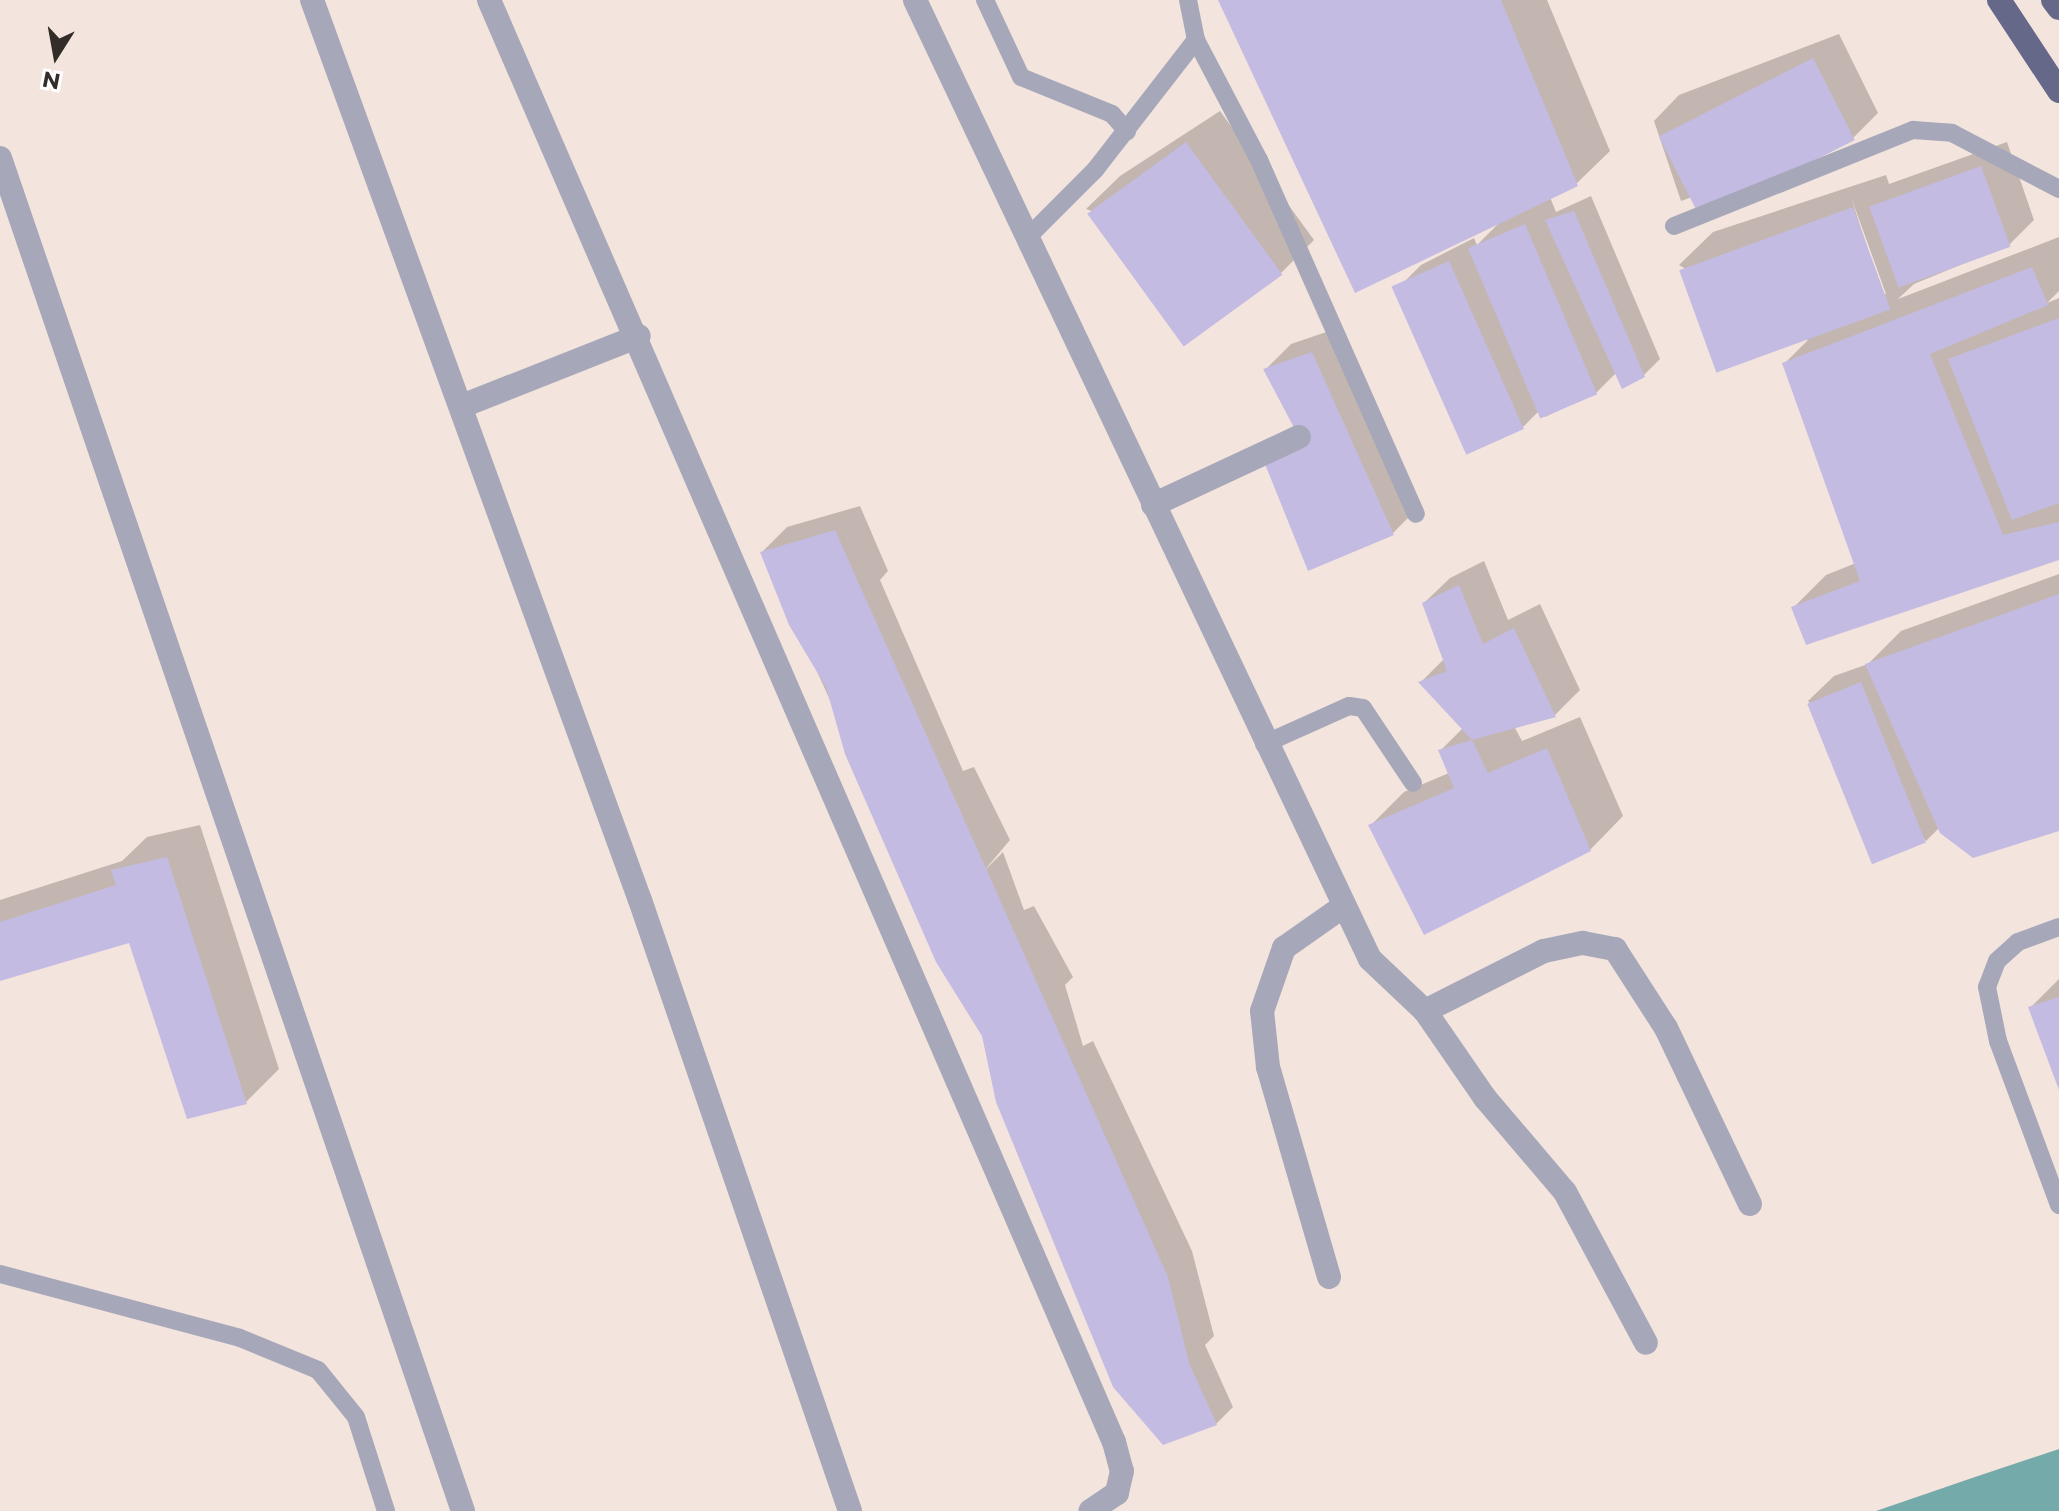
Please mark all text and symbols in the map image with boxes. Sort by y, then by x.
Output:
north arrow [16,16,96,96]
text: N [40,65,63,95]

